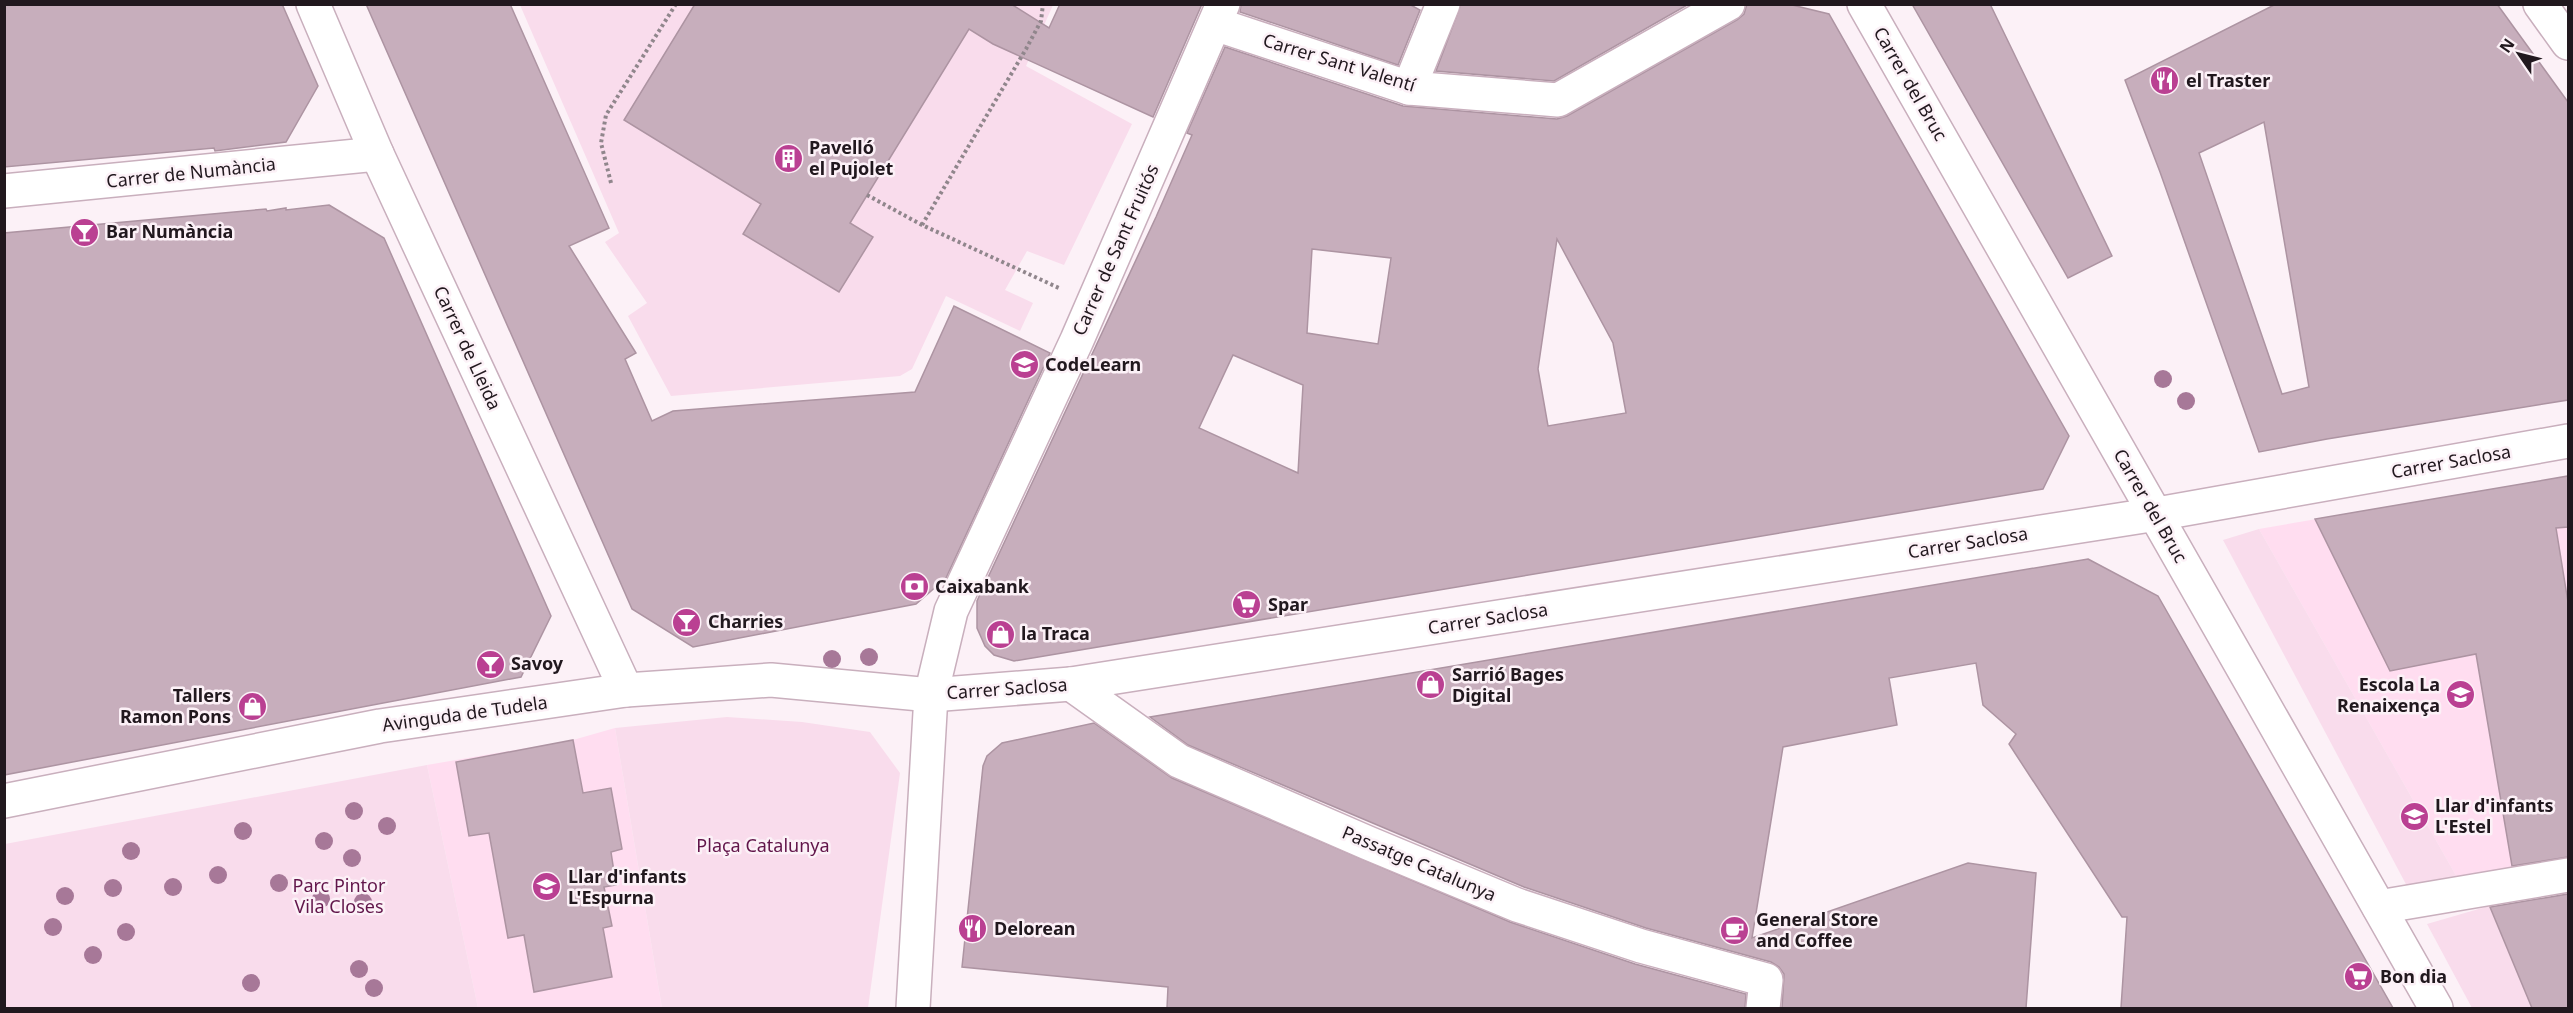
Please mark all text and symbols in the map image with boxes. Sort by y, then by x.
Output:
street label: Carrer del Bruc [1869,22,1953,145]
north arrow [2489,24,2549,84]
street label: Carrer Sant Valentí [1260,27,1419,97]
text: N [2494,34,2519,57]
restaurant icon: el Traster [2149,65,2181,97]
place label: el Traster [2186,68,2270,92]
place label: Pavelló el Pujolet [809,135,893,180]
building icon: Pavelló el Pujolet [772,142,804,174]
street label: Carrer de Numància [105,151,277,193]
street label: Carrer de Sant Fruitós [1067,160,1164,339]
bar icon: Bar Numància [69,216,101,248]
place label: Bar Numància [106,219,233,243]
street label: Carrer de Lleida [429,282,507,413]
school or university icon: CodeLearn [1008,349,1040,381]
place label: CodeLearn [1045,352,1141,376]
street label: Carrer Saclosa [2389,439,2513,483]
street label: Carrer del Bruc [2109,444,2193,567]
street label: Carrer Saclosa [1906,521,2030,563]
bank icon: Caixabank [898,571,930,603]
place label: Caixabank [935,574,1030,598]
supermarket icon: Spar [1231,589,1263,621]
place label: Spar [1268,592,1308,616]
street label: Carrer Saclosa [1426,597,1550,639]
bar icon: Charries [671,606,703,638]
place label: Charries [708,609,783,633]
shop icon: la Traca [984,618,1016,650]
place label: la Traca [1021,621,1090,645]
bar icon: Savoy [474,648,506,680]
place label: Savoy [511,651,564,675]
place label: Sarrió Bages Digital [1452,662,1564,707]
shop icon: Sarrió Bages Digital [1415,669,1447,701]
street label: Carrer Saclosa [946,672,1068,704]
place label: Escola La Renaixença [2337,672,2440,717]
school or university icon: Escola La Renaixença [2445,679,2477,711]
place label: Tallers Ramon Pons [120,683,231,728]
shop icon: Tallers Ramon Pons [236,690,268,722]
street label: Avinguda de Tudela [381,690,549,736]
place label: Llar d'infants L'Estel [2435,793,2553,838]
school or university icon: Llar d'infants L'Estel [2398,800,2430,832]
street label: Passatge Catalunya [1339,820,1500,906]
park label: Plaça Catalunya [696,833,830,857]
place label: Llar d'infants L'Espurna [568,864,686,909]
school or university icon: Llar d'infants L'Espurna [531,871,563,903]
park label: Parc Pintor Vila Closes [293,873,386,918]
place label: General Store and Coffee [1756,907,1878,952]
restaurant icon: Delorean [957,913,989,945]
cafe icon: General Store and Coffee [1719,914,1751,946]
place label: Delorean [994,916,1075,940]
supermarket icon: Bon dia [2343,961,2375,993]
place label: Bon dia [2380,964,2447,988]

